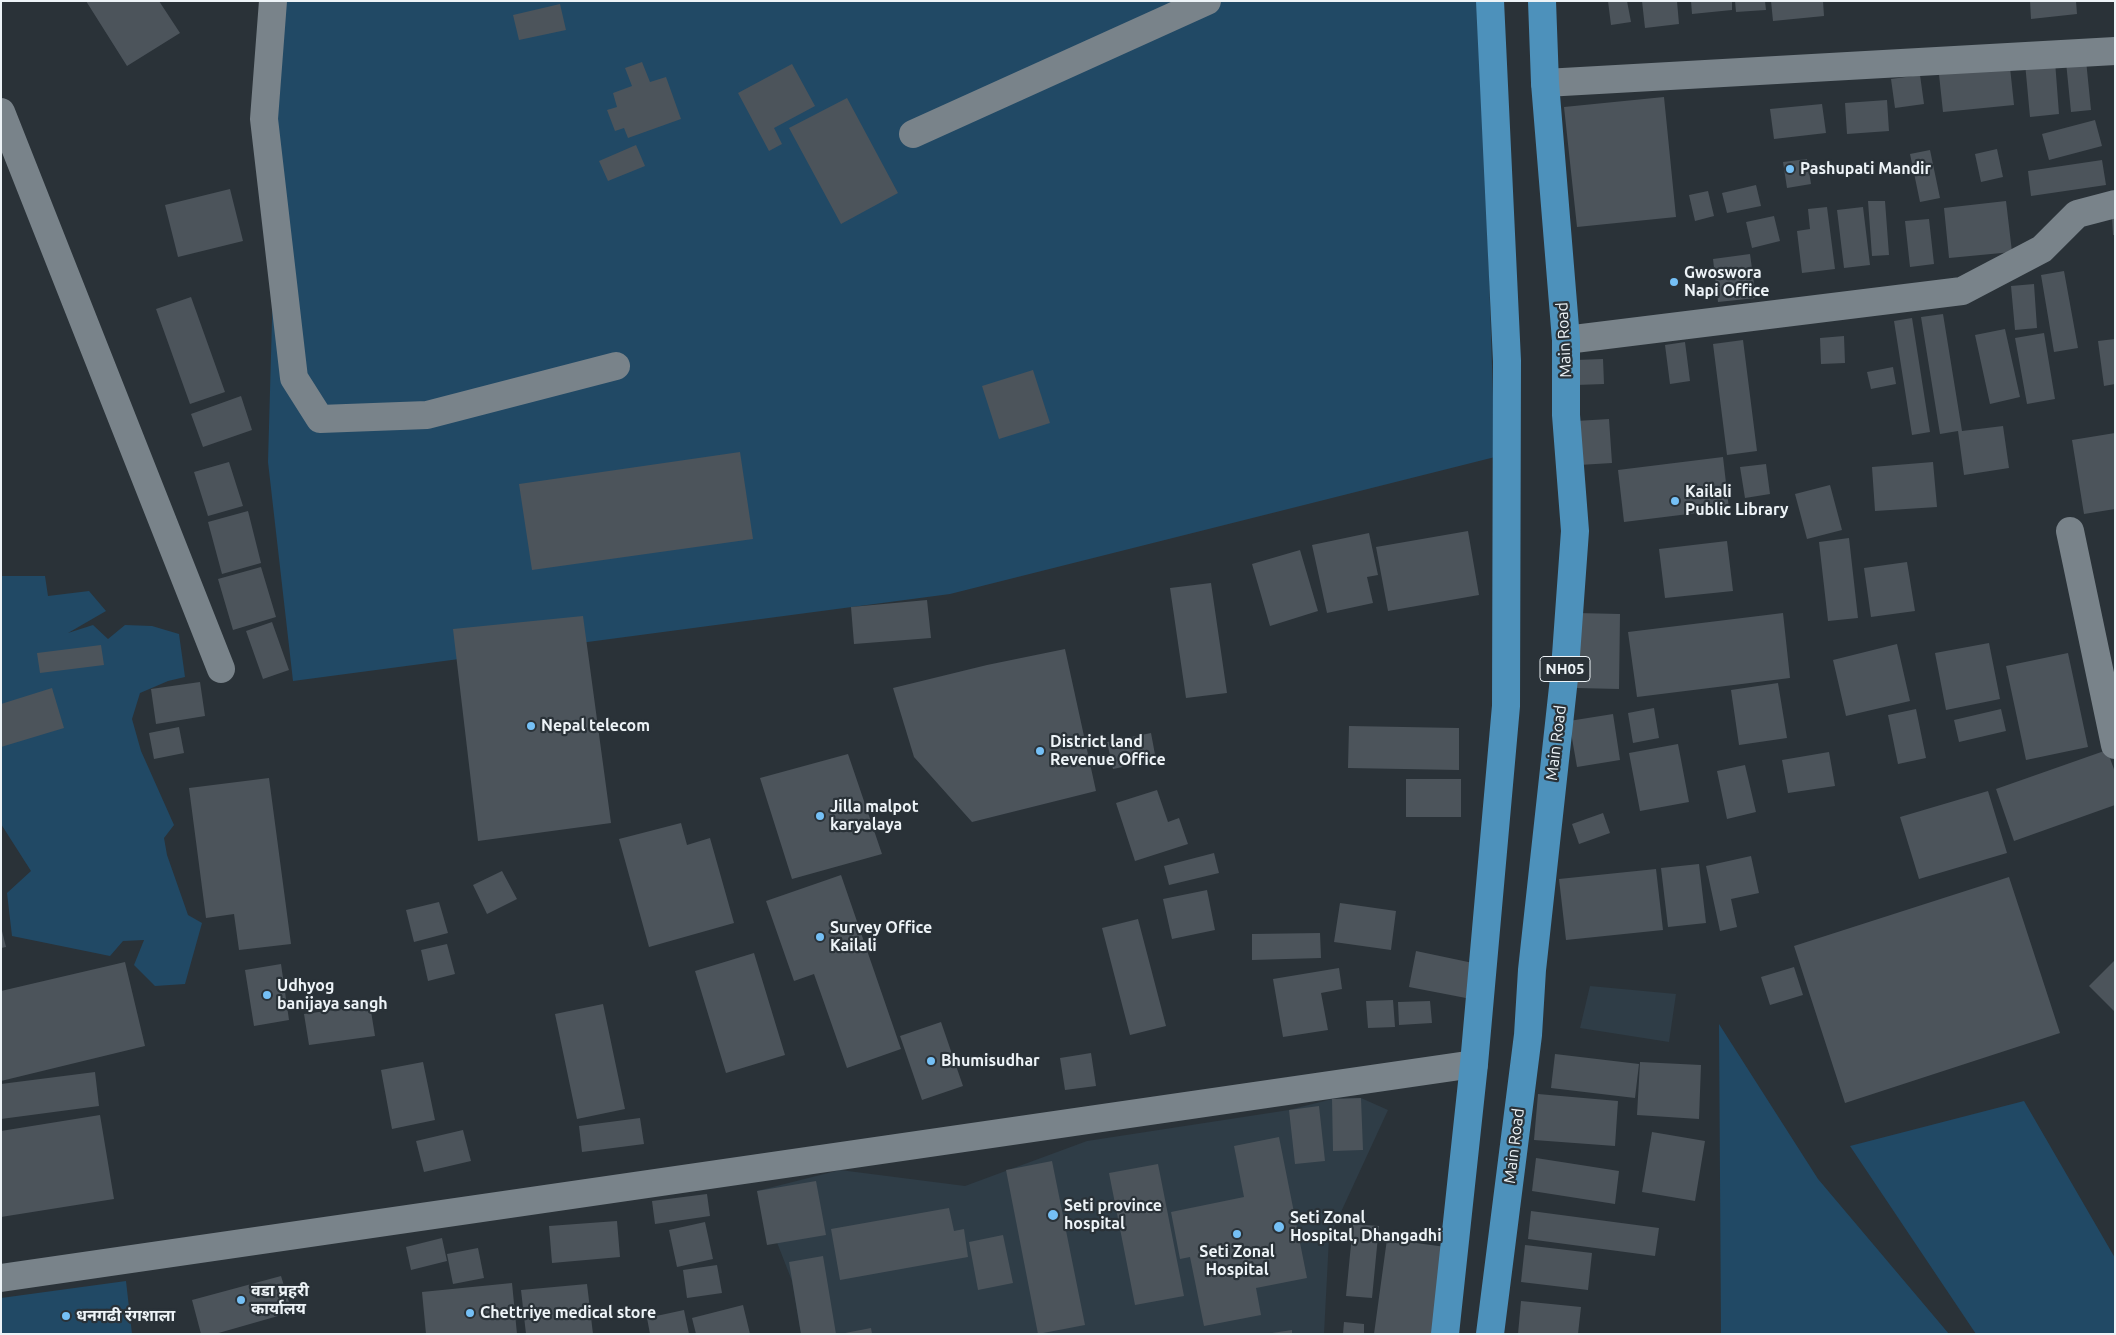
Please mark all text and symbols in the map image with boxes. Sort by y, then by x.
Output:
place label: Pashupati Mandir [1800,159,1931,179]
marker: Pashupati Mandir [1784,163,1796,175]
place label: Gwoswora Napi Office [1684,263,1769,301]
marker: Gwoswora Napi Office [1668,276,1680,288]
street label: Main Road [1552,302,1576,378]
place label: Kailali Public Library [1685,482,1789,520]
marker: Kailali Public Library [1669,495,1681,507]
road number: NH05 [1540,656,1590,682]
street label: Main Road [1542,704,1570,782]
place label: Nepal telecom [541,716,650,736]
marker: Nepal telecom [525,720,537,732]
place label: District land Revenue Office [1050,732,1166,770]
marker: District land Revenue Office [1034,745,1046,757]
place label: Jilla malpot karyalaya [830,797,919,835]
marker: Jilla malpot karyalaya [814,810,826,822]
place label: Survey Office Kailali [830,918,932,956]
marker: Survey Office Kailali [814,931,826,943]
place label: Udhyog banijaya sangh [277,976,388,1014]
marker: Udhyog banijaya sangh [261,989,273,1001]
place label: Bhumisudhar [941,1051,1040,1071]
marker: Bhumisudhar [925,1055,937,1067]
street label: Main Road [1500,1107,1528,1185]
place label: Seti province hospital [1064,1196,1162,1234]
marker: Seti province hospital [1046,1208,1060,1222]
place label: Seti Zonal Hospital, Dhangadhi [1290,1208,1442,1246]
marker: Seti Zonal Hospital, Dhangadhi [1272,1220,1286,1234]
marker: Seti Zonal Hospital [1231,1228,1243,1240]
place label: Seti Zonal Hospital [1199,1242,1275,1280]
place label: वडा प्रहरी कार्यालय [251,1281,309,1319]
marker: वडा प्रहरी कार्यालय [235,1294,247,1306]
place label: Chettriye medical store [480,1303,656,1323]
place label: धनगढी रंगशाला [76,1306,175,1326]
marker: Chettriye medical store [464,1307,476,1319]
marker: धनगढी रंगशाला [60,1310,72,1322]

